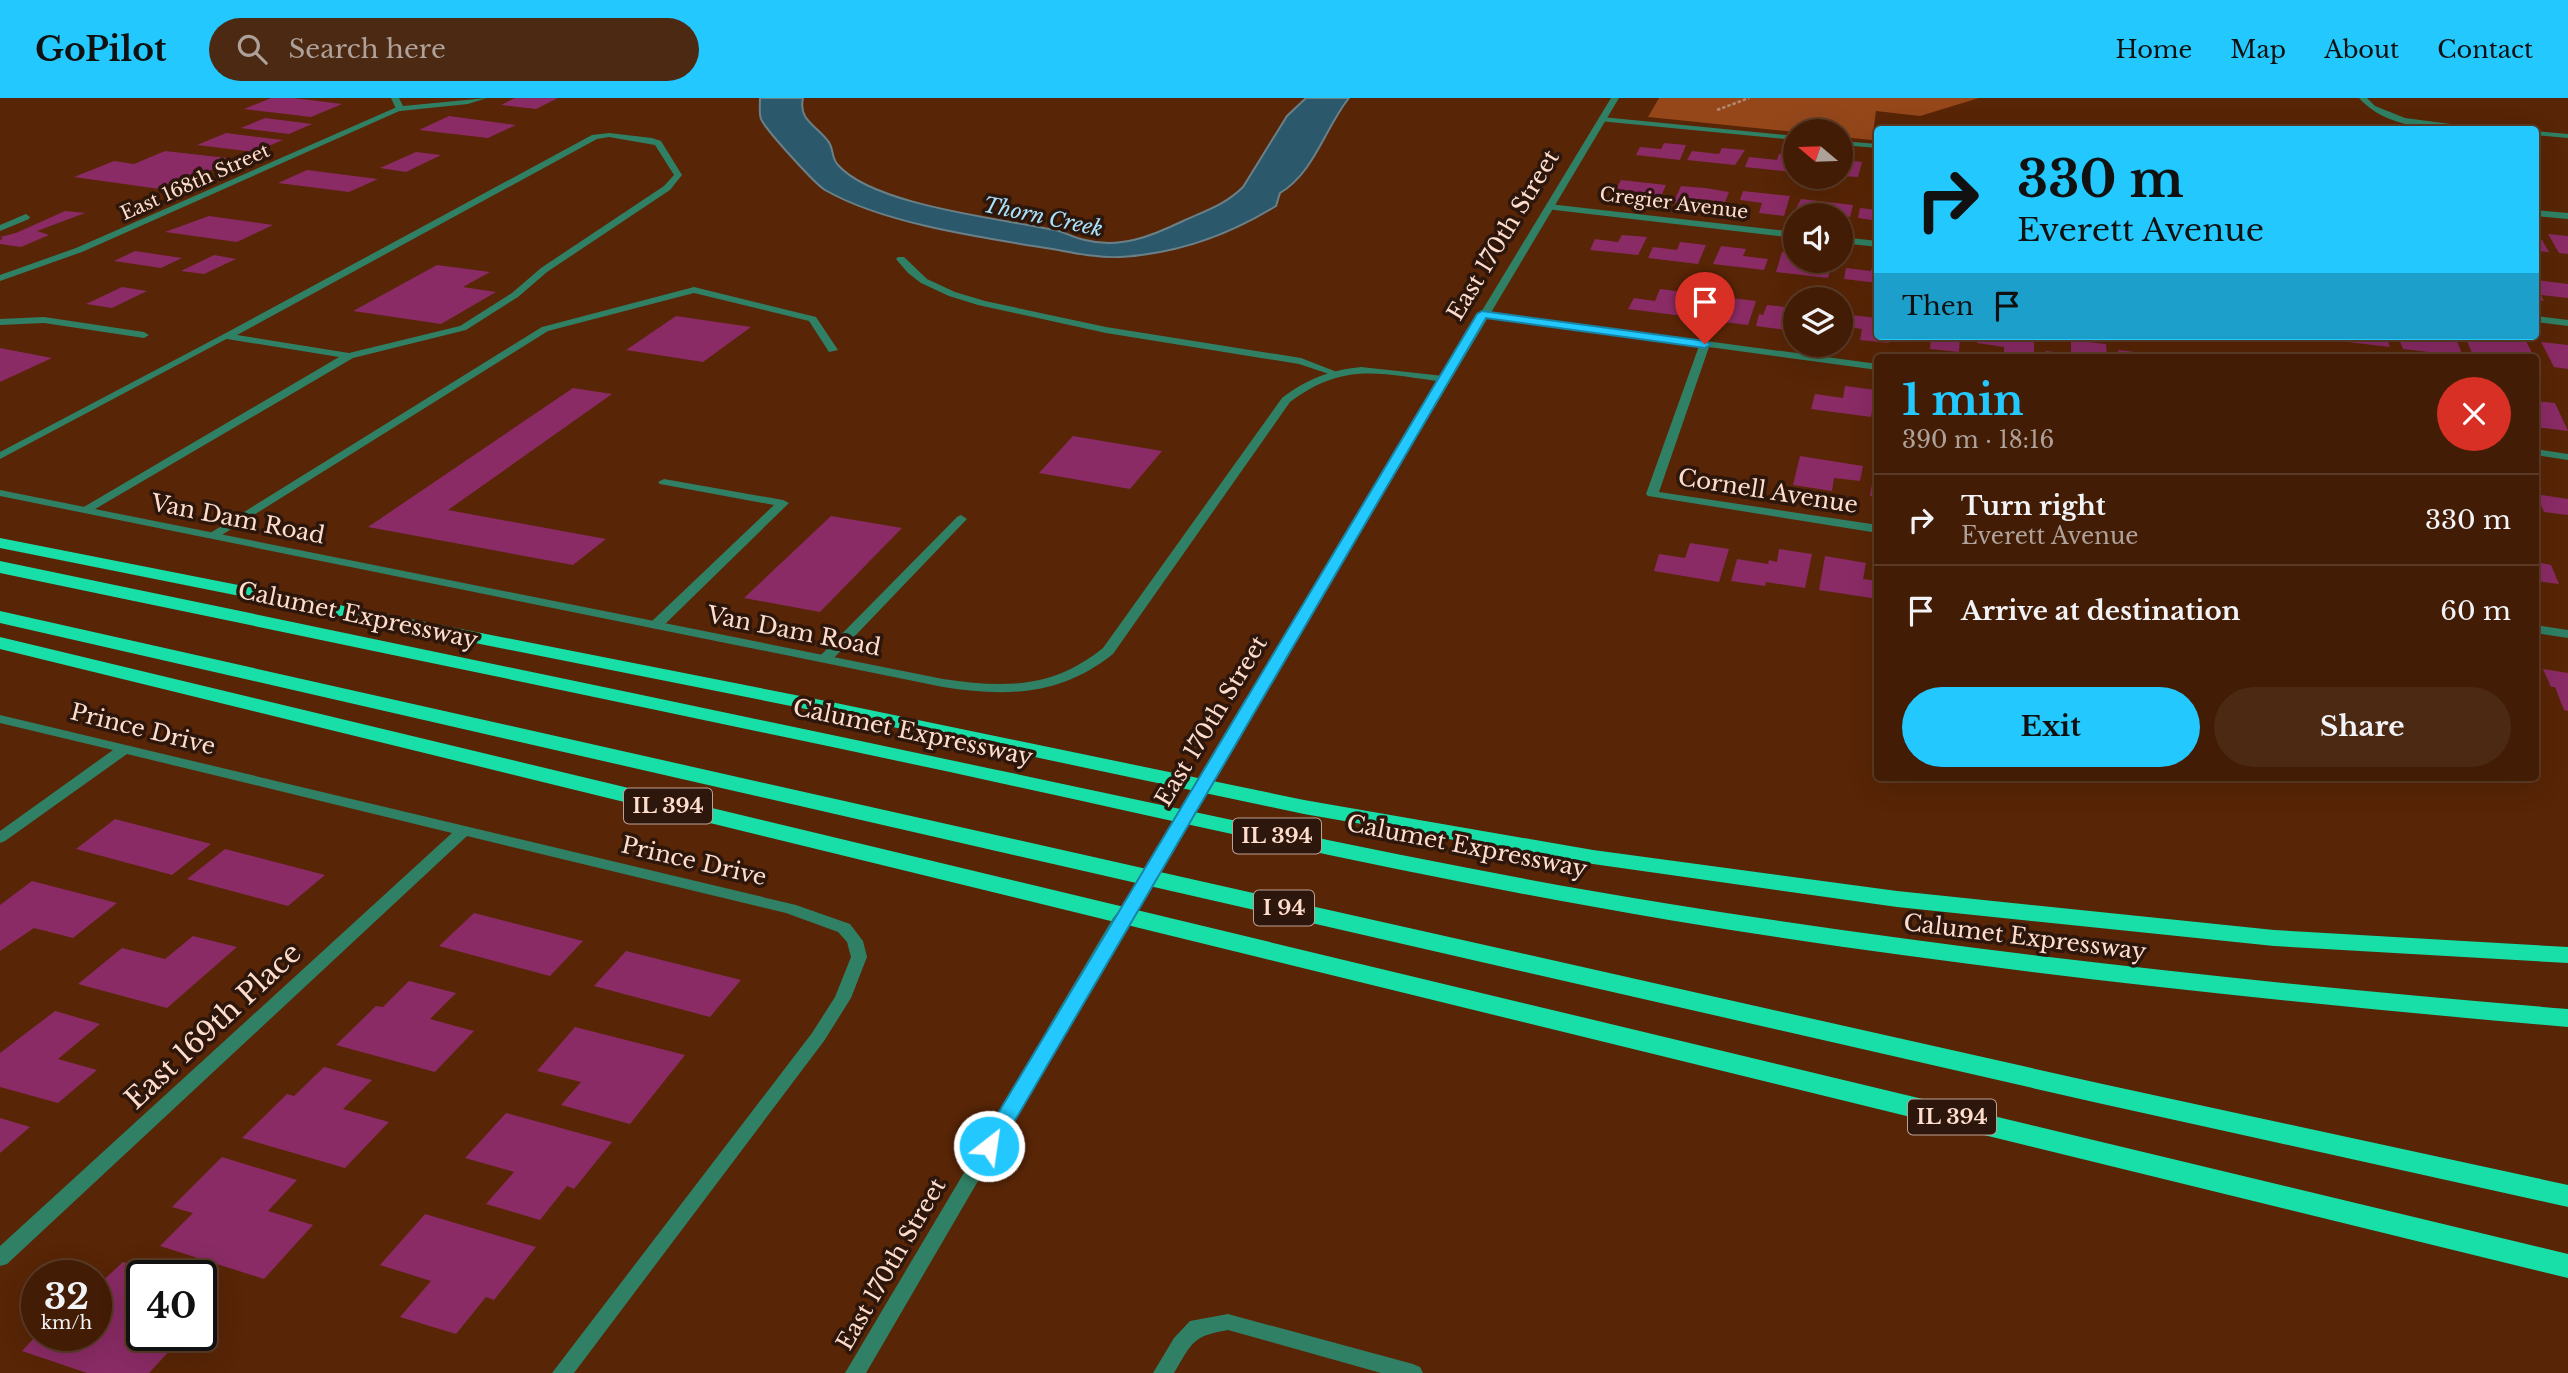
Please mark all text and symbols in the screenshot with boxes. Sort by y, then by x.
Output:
search box [209,18,699,81]
text: GoPilot [35,29,167,70]
icon: search [233,30,271,68]
text: Search here [289,33,446,65]
text: Home [2116,35,2192,64]
text: Map [2230,35,2286,64]
text: About [2324,35,2399,64]
text: Contact [2437,35,2533,64]
north arrow [1783,119,1853,189]
map controls [1783,119,1853,357]
street label: East 168th Street [117,138,274,225]
street label: East 170th Street [1441,145,1565,325]
text: 330 m [2017,149,2184,210]
icon: right [1902,154,1993,245]
street label: Cregier Avenue [1598,182,1750,224]
water label: Thorn Creek [981,192,1105,242]
button: sound [1783,203,1853,273]
text: Everett Avenue [2017,210,2264,250]
pin [1675,272,1735,344]
icon: arrive [1686,283,1724,321]
button: layers [1783,287,1853,357]
icon: arrive [1988,287,2026,325]
text: Then [1902,290,1974,322]
text: 1 min [1902,374,2024,426]
button: close [2437,377,2511,451]
text: 390 m · 18:16 [1902,426,2054,454]
street label: Cornell Avenue [1676,463,1860,519]
street label: Van Dam Road [148,488,327,550]
text: Turn right [1961,490,2106,522]
icon: right [1902,501,1940,539]
text: 330 m [2425,504,2511,536]
text: Everett Avenue [1961,522,2139,550]
street label: Calumet Expressway [236,576,481,654]
icon: arrive [1902,592,1940,630]
text: Arrive at destination [1961,595,2241,627]
text: 60 m [2440,595,2511,627]
street label: Van Dam Road [704,600,883,662]
street label: East 170th Street [1149,631,1273,811]
button: Exit [1902,687,2200,767]
button: Share [2214,687,2511,767]
street label: Calumet Expressway [791,693,1036,771]
street label: Prince Drive [68,697,218,761]
road number: IL 394 [624,788,712,824]
street label: Calumet Expressway [1344,809,1590,883]
road number: IL 394 [1233,818,1321,854]
street label: Prince Drive [619,831,769,891]
road number: I 94 [1254,890,1314,926]
street label: Calumet Expressway [1902,908,2148,966]
street label: East 169th Place [118,935,308,1117]
road number: IL 394 [1908,1100,1996,1134]
position arrow [952,1109,1026,1183]
street label: East 170th Street [830,1173,952,1355]
speed limit sign: 40 [126,1260,217,1351]
text: 32 [44,1275,89,1318]
text: km/h [41,1312,92,1334]

